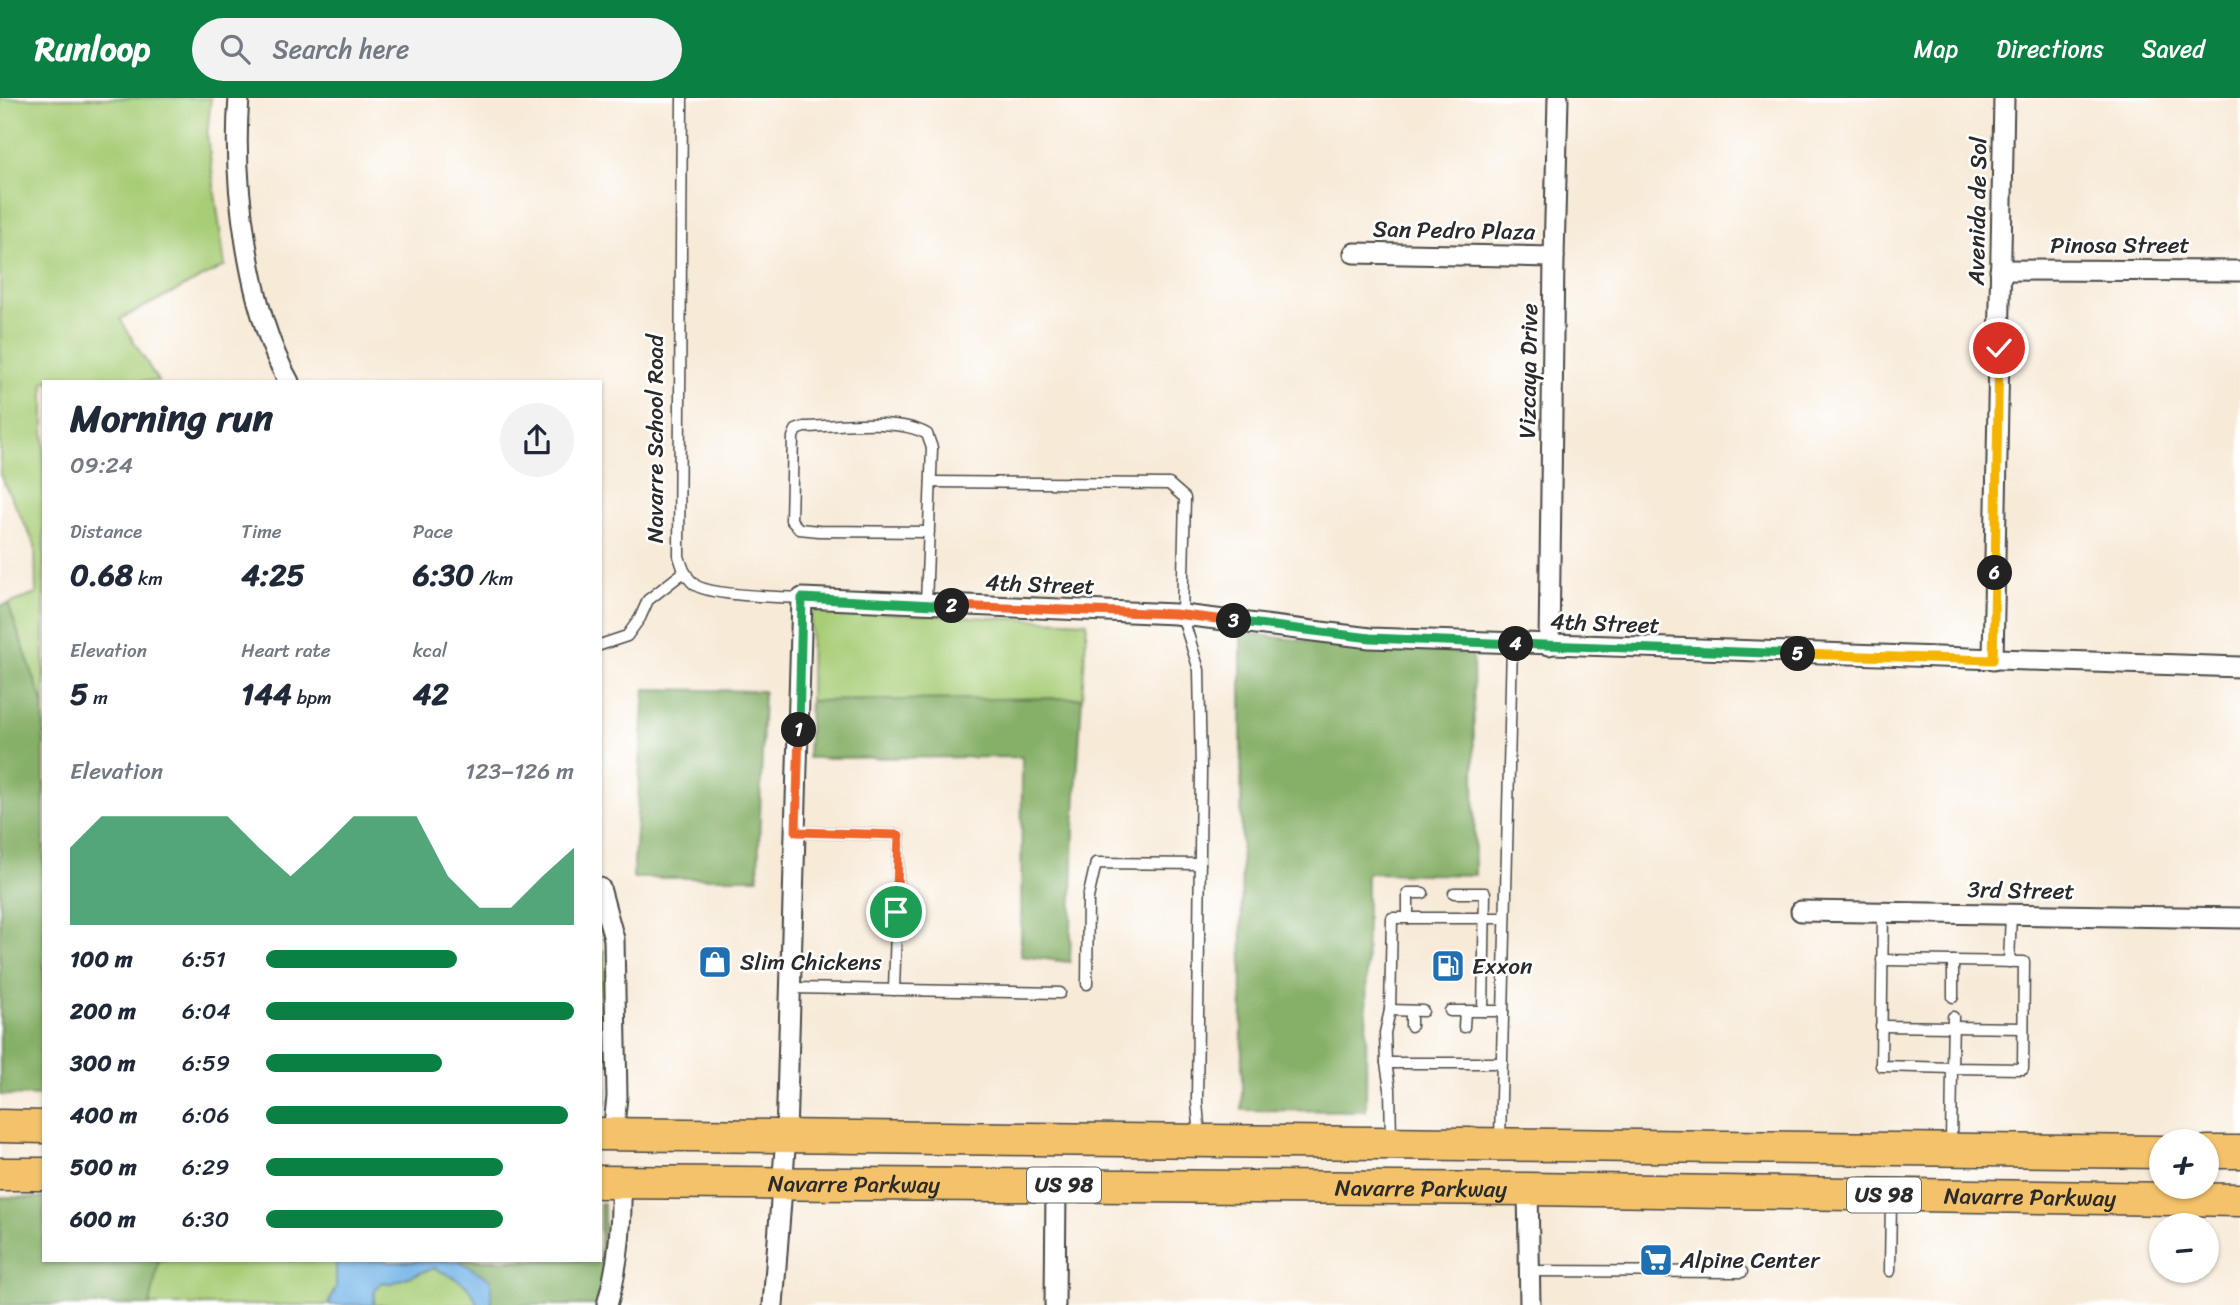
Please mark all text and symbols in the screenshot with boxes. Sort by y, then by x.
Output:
search box [192,18,682,81]
text: Runloop [35,20,150,78]
text: Search here [272,26,409,72]
text: Map [1914,28,1958,70]
text: Directions [1996,28,2104,70]
text: Saved [2142,28,2205,70]
icon: search [216,30,254,68]
street label: Avenida de Sol [1956,136,1999,287]
street label: San Pedro Plaza [1372,209,1536,252]
street label: Pinosa Street [2050,225,2190,266]
street label: Vizcaya Drive [1507,303,1550,439]
pin [1969,318,2029,378]
icon: check [1980,329,2018,367]
street label: Navarre School Road [635,333,676,543]
text: Morning run [70,385,273,452]
button: share [500,403,574,477]
text: 09:24 [70,445,133,486]
text: Distance [70,515,142,548]
text: Time [241,515,282,548]
text: Pace [413,515,453,548]
text: 0.68 [70,548,133,602]
text: 4:25 [241,548,305,602]
text: 6:30 [413,548,474,602]
pin: 6 [1978,556,2012,590]
text: 6 [1989,556,2000,589]
text: km [133,562,163,595]
text: /km [474,562,513,595]
street label: 4th Street [985,562,1095,607]
pin: 2 [934,588,970,624]
text: 2 [946,589,957,622]
street label: 4th Street [1550,601,1660,646]
pin: 3 [1216,603,1252,638]
text: 3 [1228,604,1239,637]
pin: 4 [1498,626,1534,662]
text: 4 [1510,627,1521,660]
text: Elevation [70,634,147,667]
text: Heart rate [241,634,331,667]
text: kcal [413,634,447,667]
pin: 5 [1780,636,1815,672]
text: 5 [1792,637,1803,670]
text: 5 [70,667,88,721]
text: 144 [241,667,292,721]
text: 42 [413,667,449,721]
text: m [88,681,108,714]
text: bpm [292,681,332,714]
pin: 1 [782,712,816,748]
text: 1 [794,713,803,746]
text: Elevation [70,751,163,792]
text: 123–126 m [465,751,574,792]
street label: 3rd Street [1967,869,2075,912]
pin [866,882,926,942]
icon: arrive [877,893,915,931]
text: 100 m [70,939,133,980]
text: 6:51 [182,939,226,980]
place label: Slim Chickens [740,942,882,983]
shop icon: Slim Chickens [696,943,734,981]
place label: Exxon [1472,946,1533,987]
fuel station icon: Exxon [1429,947,1467,985]
text: 200 m [70,991,136,1032]
text: 6:04 [182,991,231,1032]
text: 300 m [70,1043,135,1084]
text: 6:59 [182,1043,230,1084]
text: 400 m [70,1095,137,1136]
text: 6:06 [182,1095,230,1136]
map controls [2149,1129,2219,1283]
button: + [2149,1129,2219,1199]
text: 500 m [70,1147,137,1188]
text: 6:29 [182,1147,229,1188]
street label: Navarre Parkway [768,1163,940,1206]
road number: US 98 [1027,1168,1101,1202]
street label: Navarre Parkway [1335,1168,1507,1210]
street label: Navarre Parkway [1943,1175,2116,1219]
road number: US 98 [1847,1178,1921,1212]
text: 600 m [70,1199,136,1240]
text: 6:30 [182,1199,229,1240]
button: − [2149,1213,2219,1283]
place label: Alpine Center [1679,1240,1821,1281]
supermarket icon: Alpine Center [1637,1241,1675,1279]

